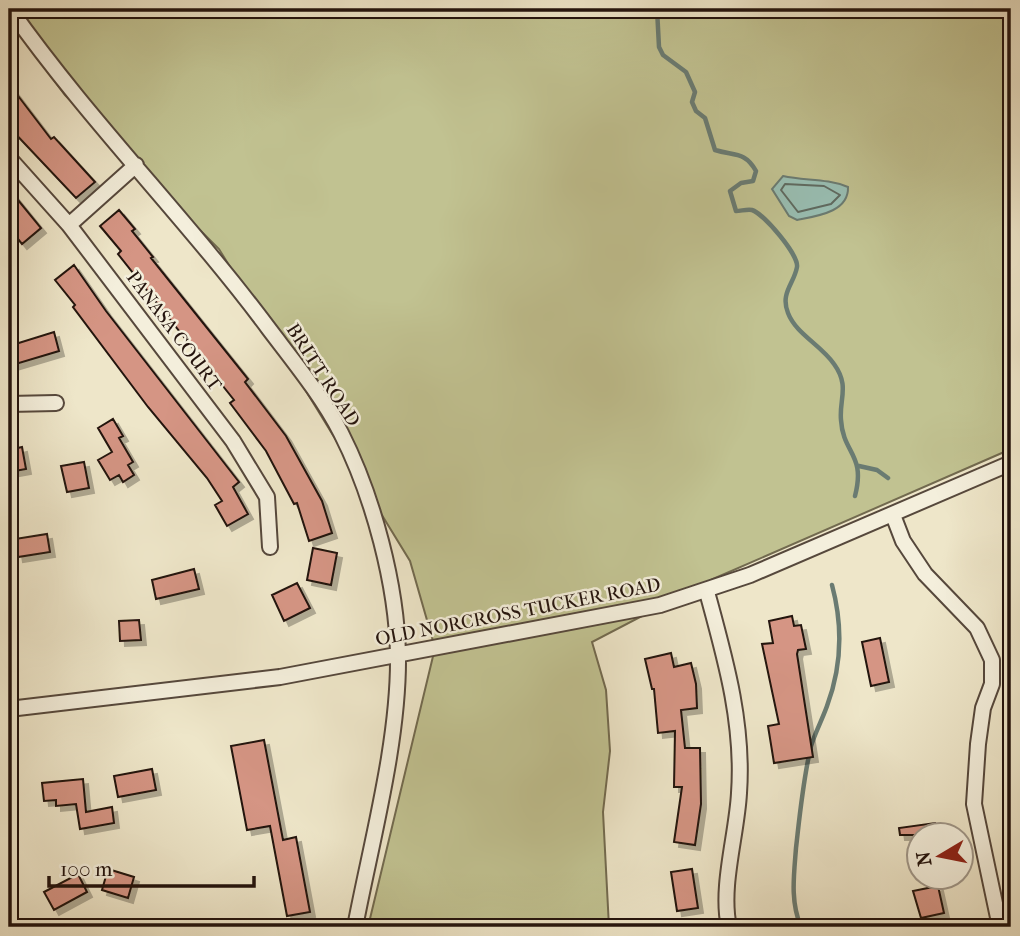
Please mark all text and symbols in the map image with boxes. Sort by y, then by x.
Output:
street label: PANASA COURT [122,267,226,395]
street label: BRITT ROAD [282,319,364,431]
street label: OLD NORCROSS TUCKER ROAD [374,574,662,650]
north arrow [904,820,974,890]
scale bar [49,845,254,889]
text: N [912,849,936,868]
text: 100 m [60,857,113,881]

